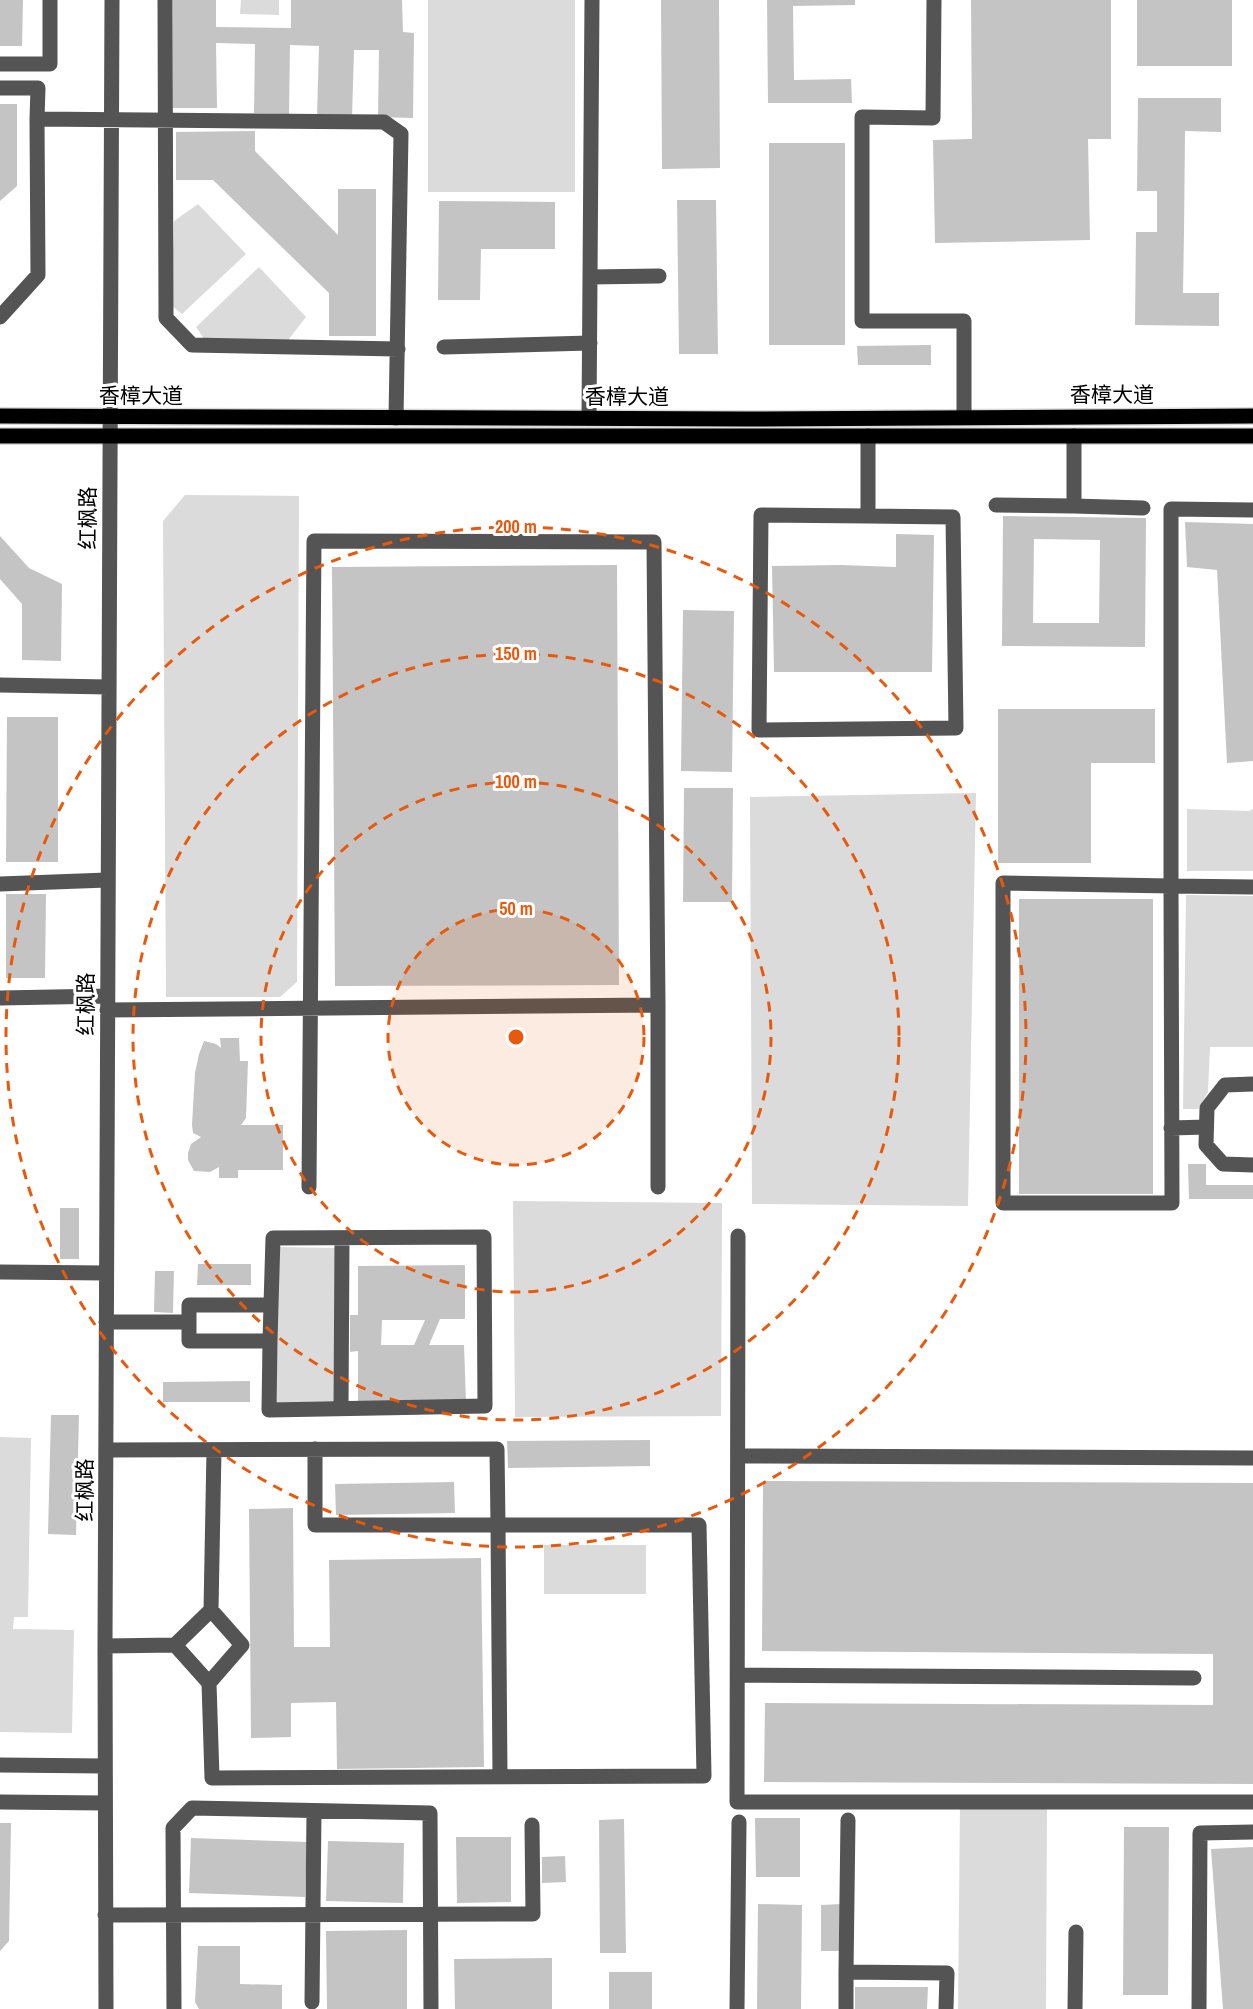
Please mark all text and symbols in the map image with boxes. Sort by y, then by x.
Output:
street label: 香樟大道 [1070,380,1154,409]
street label: 香樟大道 [99,381,183,410]
street label: 香樟大道 [585,382,669,411]
street label: 红枫路 [73,487,102,550]
text: 200 m [495,514,537,539]
text: 150 m [495,641,537,666]
text: 100 m [495,769,537,794]
text: 50 m [499,896,533,921]
street label: 红枫路 [71,973,100,1036]
centre of rings [506,1027,526,1047]
street label: 红枫路 [70,1459,99,1522]

